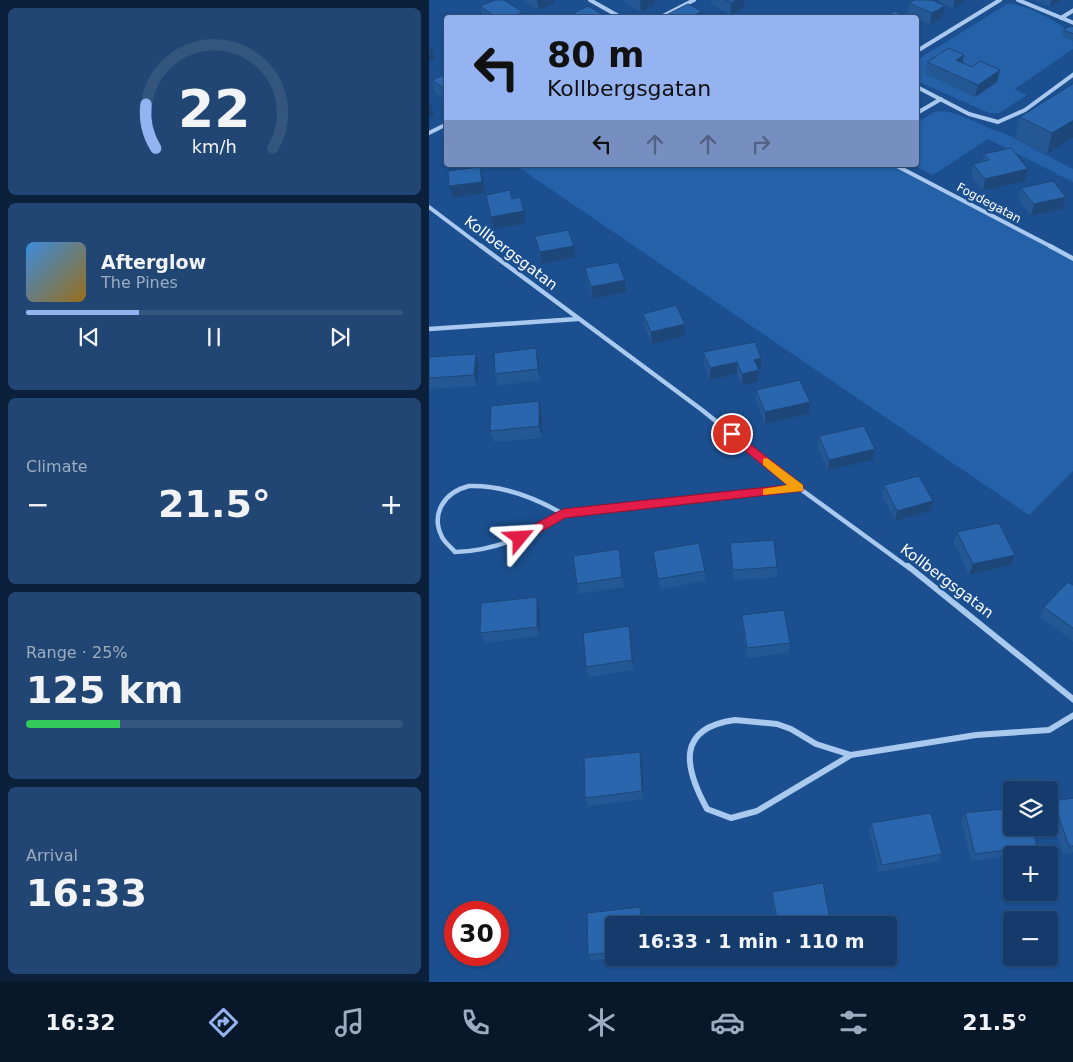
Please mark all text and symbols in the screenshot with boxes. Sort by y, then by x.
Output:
icon: left [464,35,529,100]
text: 80 m [547,35,644,75]
text: Kollbergsgatan [547,76,711,101]
text: 22 [178,79,251,139]
icon: left [588,130,616,158]
icon: ahead [641,130,669,158]
icon: ahead [694,130,722,158]
icon: right [747,130,775,158]
text: km/h [192,136,237,157]
street label: Fogdegatan [954,180,1024,226]
street label: Kollbergsgatan [461,212,561,294]
text: Afterglow [101,251,206,273]
text: The Pines [101,273,178,292]
icon: previous [75,323,103,351]
icon: pause [200,323,228,351]
icon: next [326,323,354,351]
pin [711,413,753,455]
icon: arrive [718,420,746,448]
text: Climate [26,457,88,476]
text: 21.5° [158,482,271,526]
text: − [26,488,49,521]
text: + [380,488,403,521]
position arrow [493,511,545,563]
street label: Kollbergsgatan [897,540,997,622]
text: Range · 25% [26,643,128,662]
text: 125 km [26,668,183,712]
map controls [1003,781,1058,966]
button: layers [1003,781,1058,836]
text: Arrival [26,846,78,865]
button: + [1003,846,1058,901]
text: 16:33 [26,871,147,915]
speed limit sign: 30 [444,901,509,966]
button: − [1003,911,1058,966]
text: 16:33 · 1 min · 110 m [637,930,865,952]
icon: directions [206,1005,241,1040]
icon: music [332,1005,367,1040]
icon: phone [458,1005,493,1040]
icon: climate [584,1005,619,1040]
icon: car [710,1005,745,1040]
icon: filters [836,1005,871,1040]
text: 16:32 [45,1010,116,1035]
text: 21.5° [962,1010,1027,1035]

